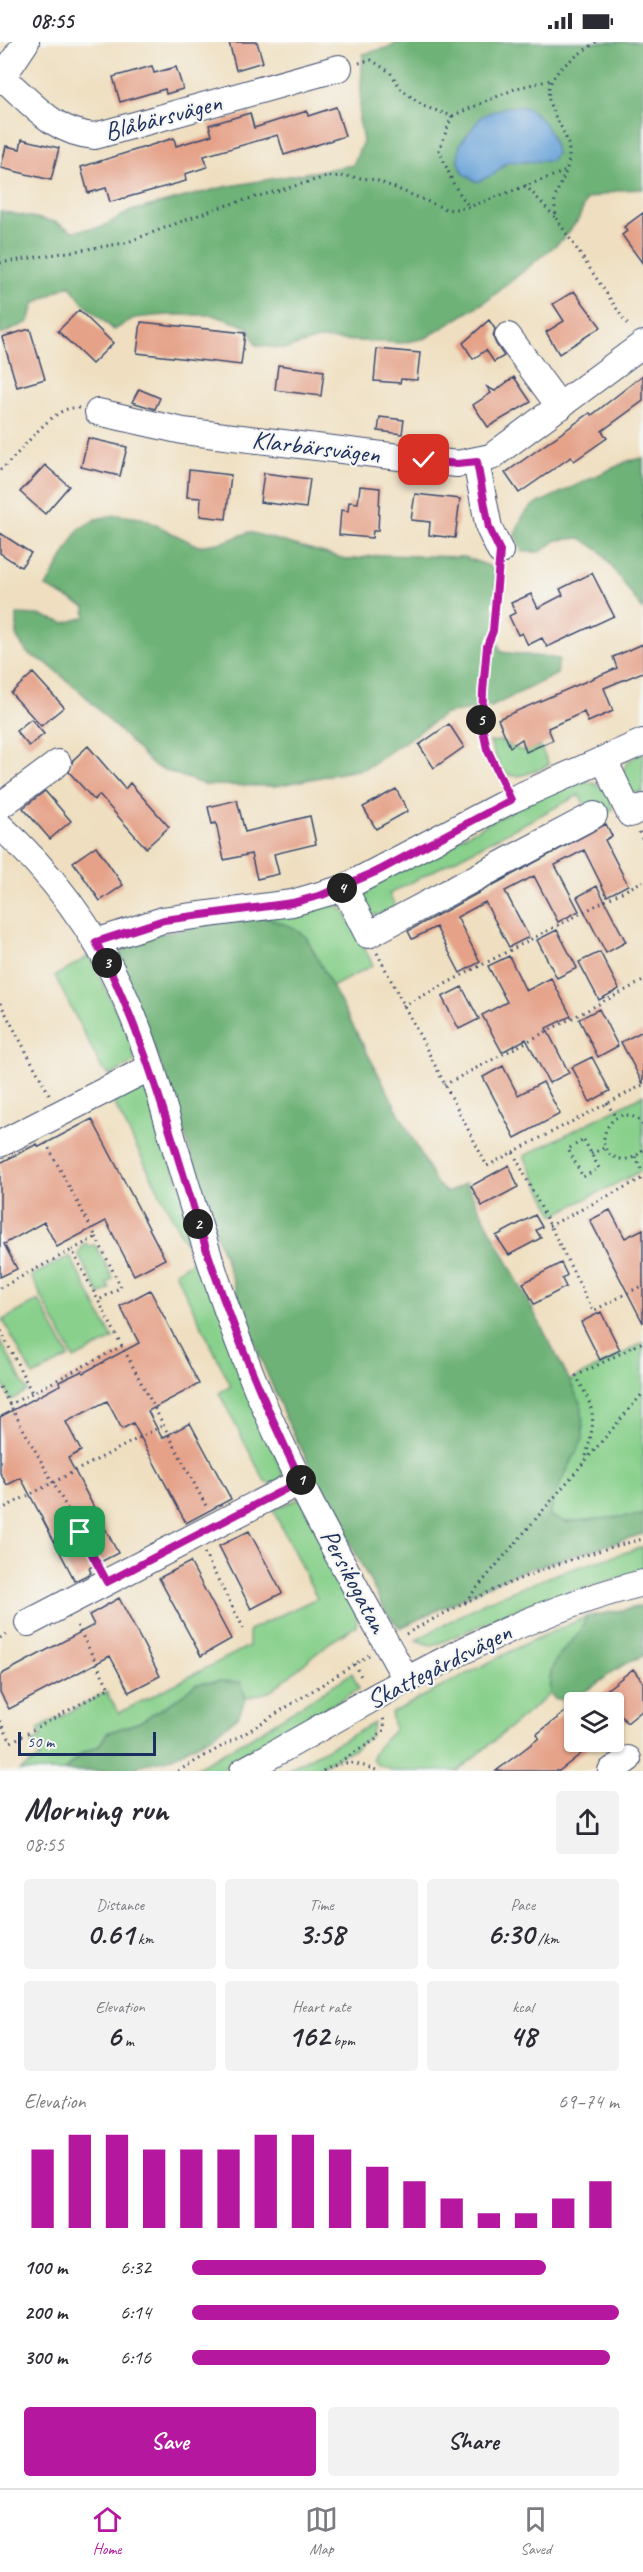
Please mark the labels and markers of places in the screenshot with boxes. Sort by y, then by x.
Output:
pin [398,434,449,485]
pin: 5 [466,705,496,735]
pin: 4 [327,873,357,903]
pin: 3 [92,948,122,978]
pin: 2 [183,1209,213,1239]
pin: 1 [286,1465,316,1495]
pin [54,1506,105,1557]

